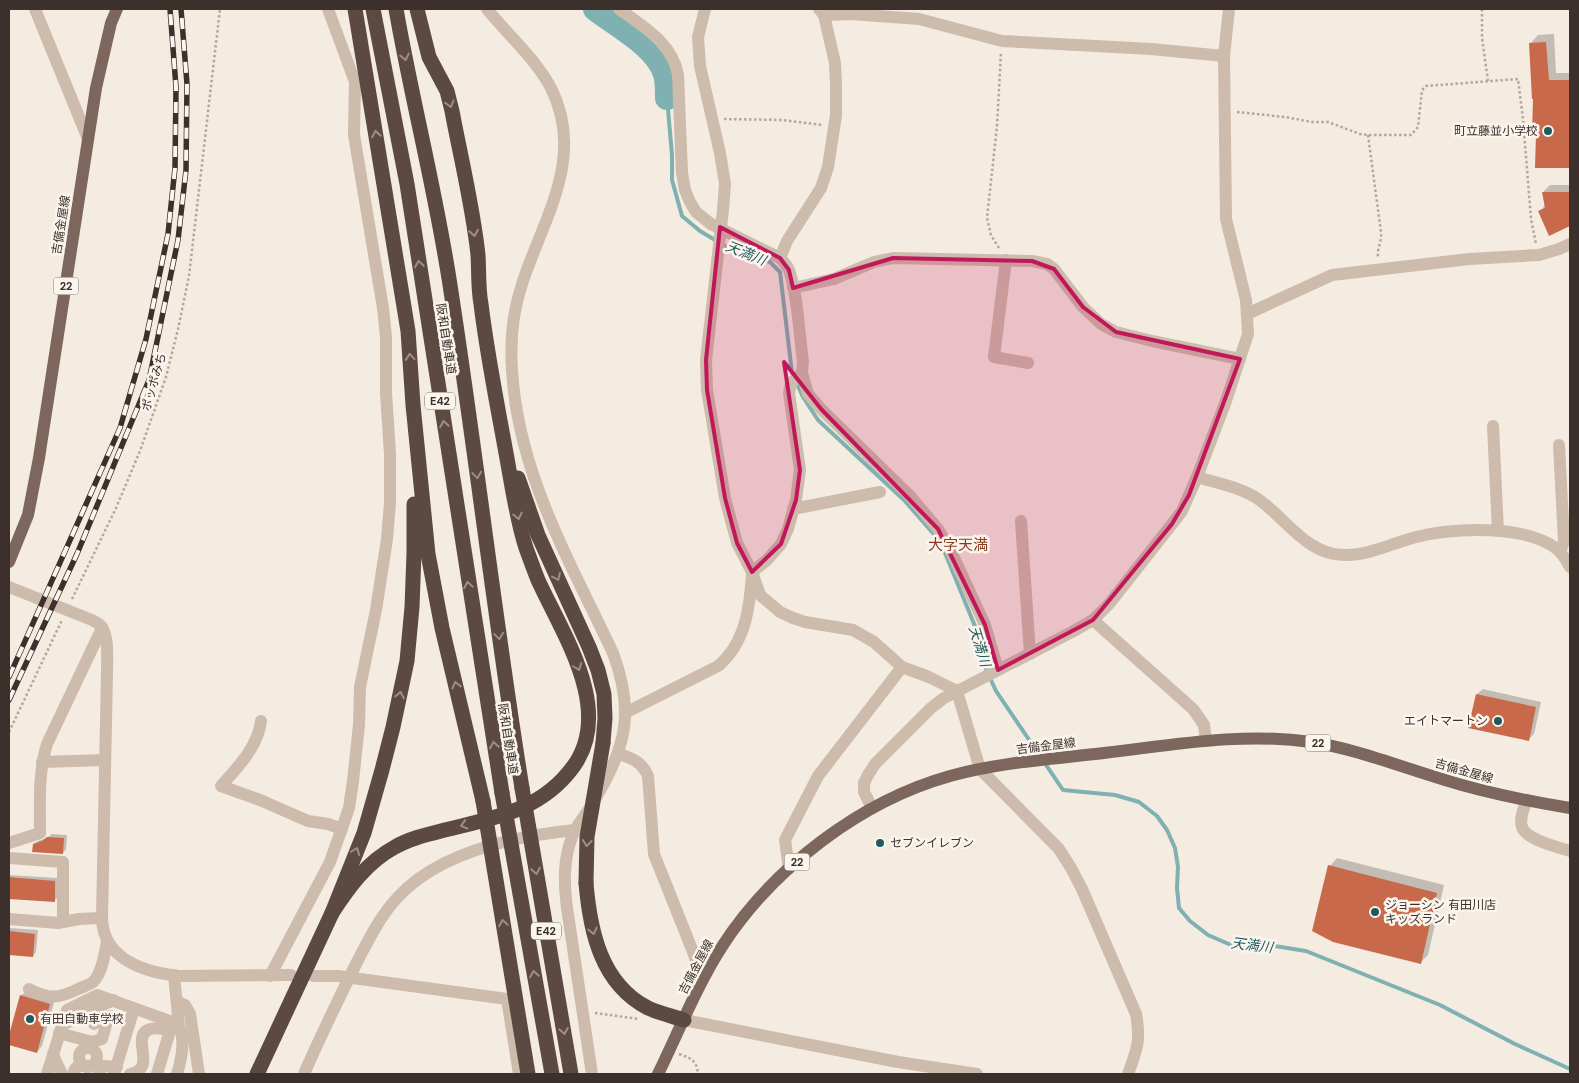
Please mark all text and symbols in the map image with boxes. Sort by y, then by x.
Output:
one-way arrow [399,52,410,61]
one-way arrow [444,99,455,108]
place label: 町立藤並小学校 [1454,123,1538,139]
marker: 町立藤並小学校 [1542,125,1554,137]
one-way arrow [371,130,381,139]
street label: 吉備金屋線 [48,194,74,256]
one-way arrow [469,229,479,238]
water label: 天満川 [723,237,771,270]
one-way arrow [414,259,424,268]
road number: 22 [54,278,78,294]
street label: 阪和自動車道 [432,302,460,376]
street label: ポッポみち [138,351,170,413]
one-way arrow [405,353,416,361]
road number: E42 [425,392,455,410]
one-way arrow [439,420,449,429]
one-way arrow [471,471,481,480]
one-way arrow [512,512,523,520]
district label: 大字天満 [928,535,988,555]
one-way arrow [551,572,562,581]
one-way arrow [464,580,474,589]
water label: 天満川 [965,623,995,671]
one-way arrow [493,632,503,641]
one-way arrow [572,662,582,670]
one-way arrow [451,681,462,690]
one-way arrow [394,690,405,699]
street label: 阪和自動車道 [494,702,522,776]
place label: エイトマートン [1404,713,1488,729]
marker: エイトマートン [1492,715,1504,727]
street label: 吉備金屋線 [1015,734,1077,758]
road number: 22 [1306,734,1330,751]
one-way arrow [489,741,499,750]
street label: 吉備金屋線 [1433,755,1495,787]
one-way arrow [459,819,468,830]
place label: セブンイレブン [890,835,974,851]
marker: セブンイレブン [874,837,886,849]
one-way arrow [582,839,593,847]
one-way arrow [350,847,361,856]
road number: 22 [784,854,810,870]
one-way arrow [531,867,541,875]
place label: ジョーシン 有田川店 キッズランド [1385,897,1496,927]
marker: ジョーシン 有田川店 キッズランド [1369,906,1381,918]
one-way arrow [498,918,508,927]
road number: E42 [531,922,561,939]
one-way arrow [587,926,598,935]
water label: 天満川 [1230,934,1276,957]
street label: 吉備金屋線 [675,937,717,997]
one-way arrow [530,970,540,979]
place label: 有田自動車学校 [40,1011,124,1027]
marker: 有田自動車学校 [24,1013,36,1025]
one-way arrow [558,1027,568,1035]

